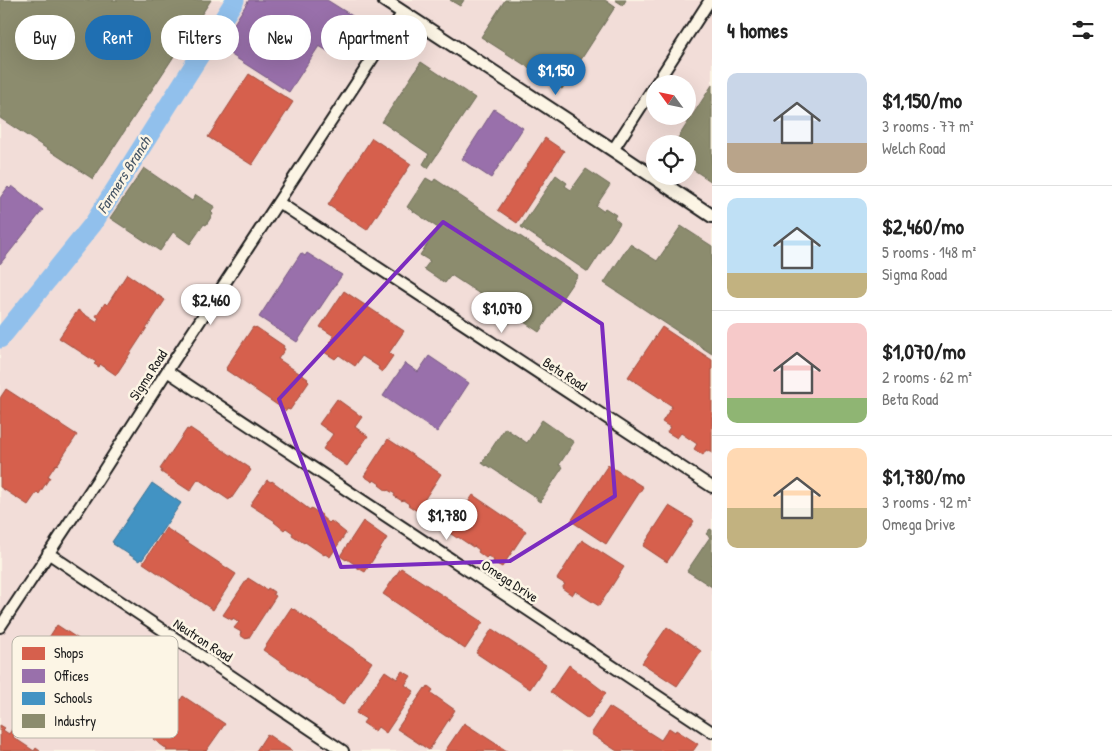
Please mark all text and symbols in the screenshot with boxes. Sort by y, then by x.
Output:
chip: Buy [15,15,75,60]
chip: Rent [85,15,151,60]
chip: Filters [161,15,239,60]
chip: New [249,15,311,60]
chip: Apartment [321,15,427,60]
text: 4 homes [727,16,788,45]
icon: filters [1069,16,1097,44]
pin: $1,150 [515,54,597,96]
text: $1,150 [538,59,574,81]
north arrow [646,75,696,125]
map controls [646,75,696,185]
text: $1,150/mo [882,86,962,115]
icon: home [767,93,827,153]
text: 3 rooms · 77 m² [882,115,974,137]
water label: Farmers Branch [92,131,156,217]
button: locate [646,135,696,185]
text: Welch Road [882,137,945,159]
text: $2,460/mo [882,212,964,241]
icon: home [767,218,827,278]
text: 5 rooms · 148 m² [882,241,976,263]
text: Sigma Road [882,263,947,285]
pin: $2,460 [170,284,252,326]
text: $2,460 [192,289,230,311]
pin: $1,070 [461,292,543,334]
text: $1,070 [482,297,522,319]
text: $1,070/mo [882,337,965,366]
icon: home [767,343,827,403]
street label: Sigma Road [124,345,172,404]
street label: Beta Road [539,352,592,395]
text: 2 rooms · 62 m² [882,366,972,388]
text: Beta Road [882,388,938,410]
text: $1,780/mo [882,462,965,491]
icon: home [767,468,827,528]
text: 3 rooms · 92 m² [882,491,971,513]
pin: $1,780 [406,498,488,541]
text: $1,780 [427,504,467,526]
text: Omega Drive [882,513,955,535]
street label: Omega Drive [478,555,543,607]
street label: Neutron Road [170,613,237,666]
legend [12,636,178,738]
text: Shops [54,643,83,663]
text: Offices [54,666,89,685]
text: Schools [54,688,92,707]
text: Industry [54,711,96,731]

